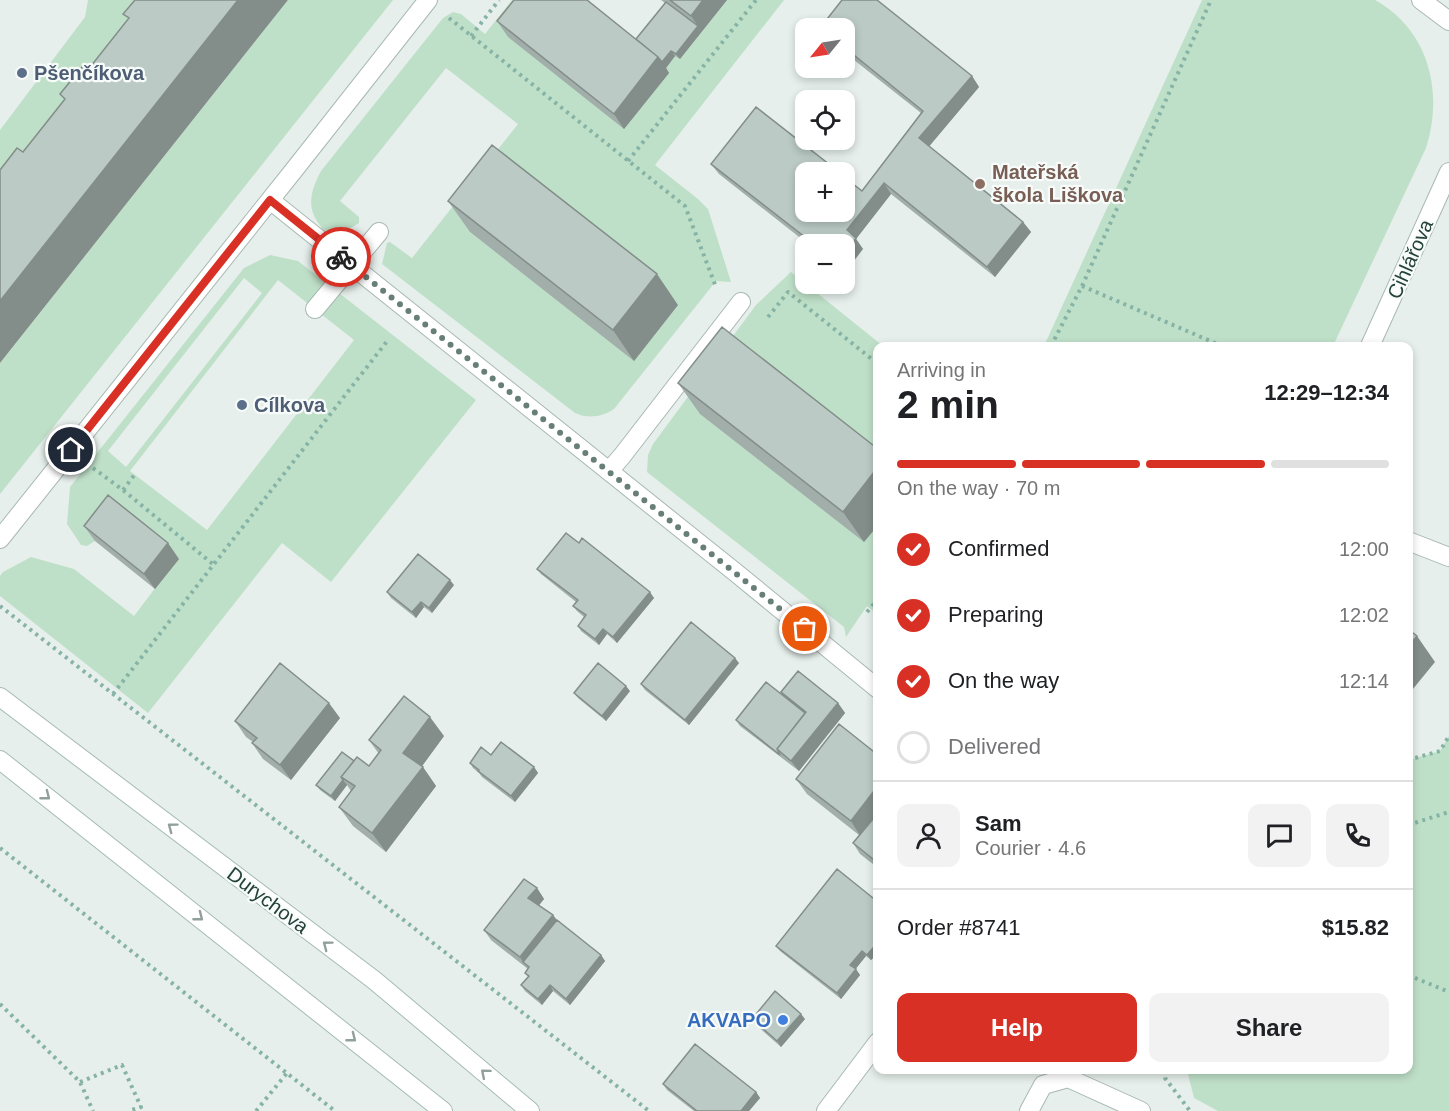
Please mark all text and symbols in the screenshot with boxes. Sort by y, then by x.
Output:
north arrow [795,18,855,78]
map controls [795,18,855,294]
place label: Pšenčíkova [34,62,145,84]
marker: Pšenčíkova [15,66,29,80]
button: locate [795,90,855,150]
place label: Mateřská škola Liškova [992,161,1124,206]
button: + [795,162,855,222]
marker: Mateřská škola Liškova [973,177,987,191]
street label: Cihlářova [1383,215,1438,302]
courier [311,227,371,287]
button: − [795,234,855,294]
icon: bike [325,241,358,274]
text: Arriving in [897,359,986,381]
text: 12:29–12:34 [1264,380,1389,405]
text: 2 min [897,383,999,426]
place label: Cílkova [254,394,326,416]
marker: Cílkova [235,398,249,412]
pin [45,424,96,475]
icon: home [54,433,87,466]
text: On the way · 70 m [897,477,1060,499]
icon: check [897,533,930,566]
text: Confirmed [948,536,1049,561]
text: 12:00 [1339,538,1389,560]
icon: check [897,599,930,632]
text: Preparing [948,602,1043,627]
pin [779,603,830,654]
text: 12:02 [1339,604,1389,626]
icon: bag [788,612,821,645]
icon: check [897,665,930,698]
text: On the way [948,668,1059,693]
text: 12:14 [1339,670,1389,692]
text: Delivered [948,734,1041,759]
one-way arrow [39,788,50,799]
button: person [897,804,960,867]
button: chat [1248,804,1311,867]
button: phone [1326,804,1389,867]
text: Sam [975,811,1021,836]
one-way arrow [167,823,178,834]
text: Courier · 4.6 [975,837,1086,859]
street label: Durychova [223,862,313,938]
one-way arrow [192,910,203,921]
text: Order #8741 [897,915,1021,940]
text: $15.82 [1322,915,1389,940]
one-way arrow [323,941,334,952]
button: Help [897,993,1137,1062]
button: Share [1149,993,1389,1062]
place label: AKVAPO [687,1009,771,1031]
marker: AKVAPO [776,1013,790,1027]
one-way arrow [345,1031,356,1042]
one-way arrow [481,1070,492,1081]

